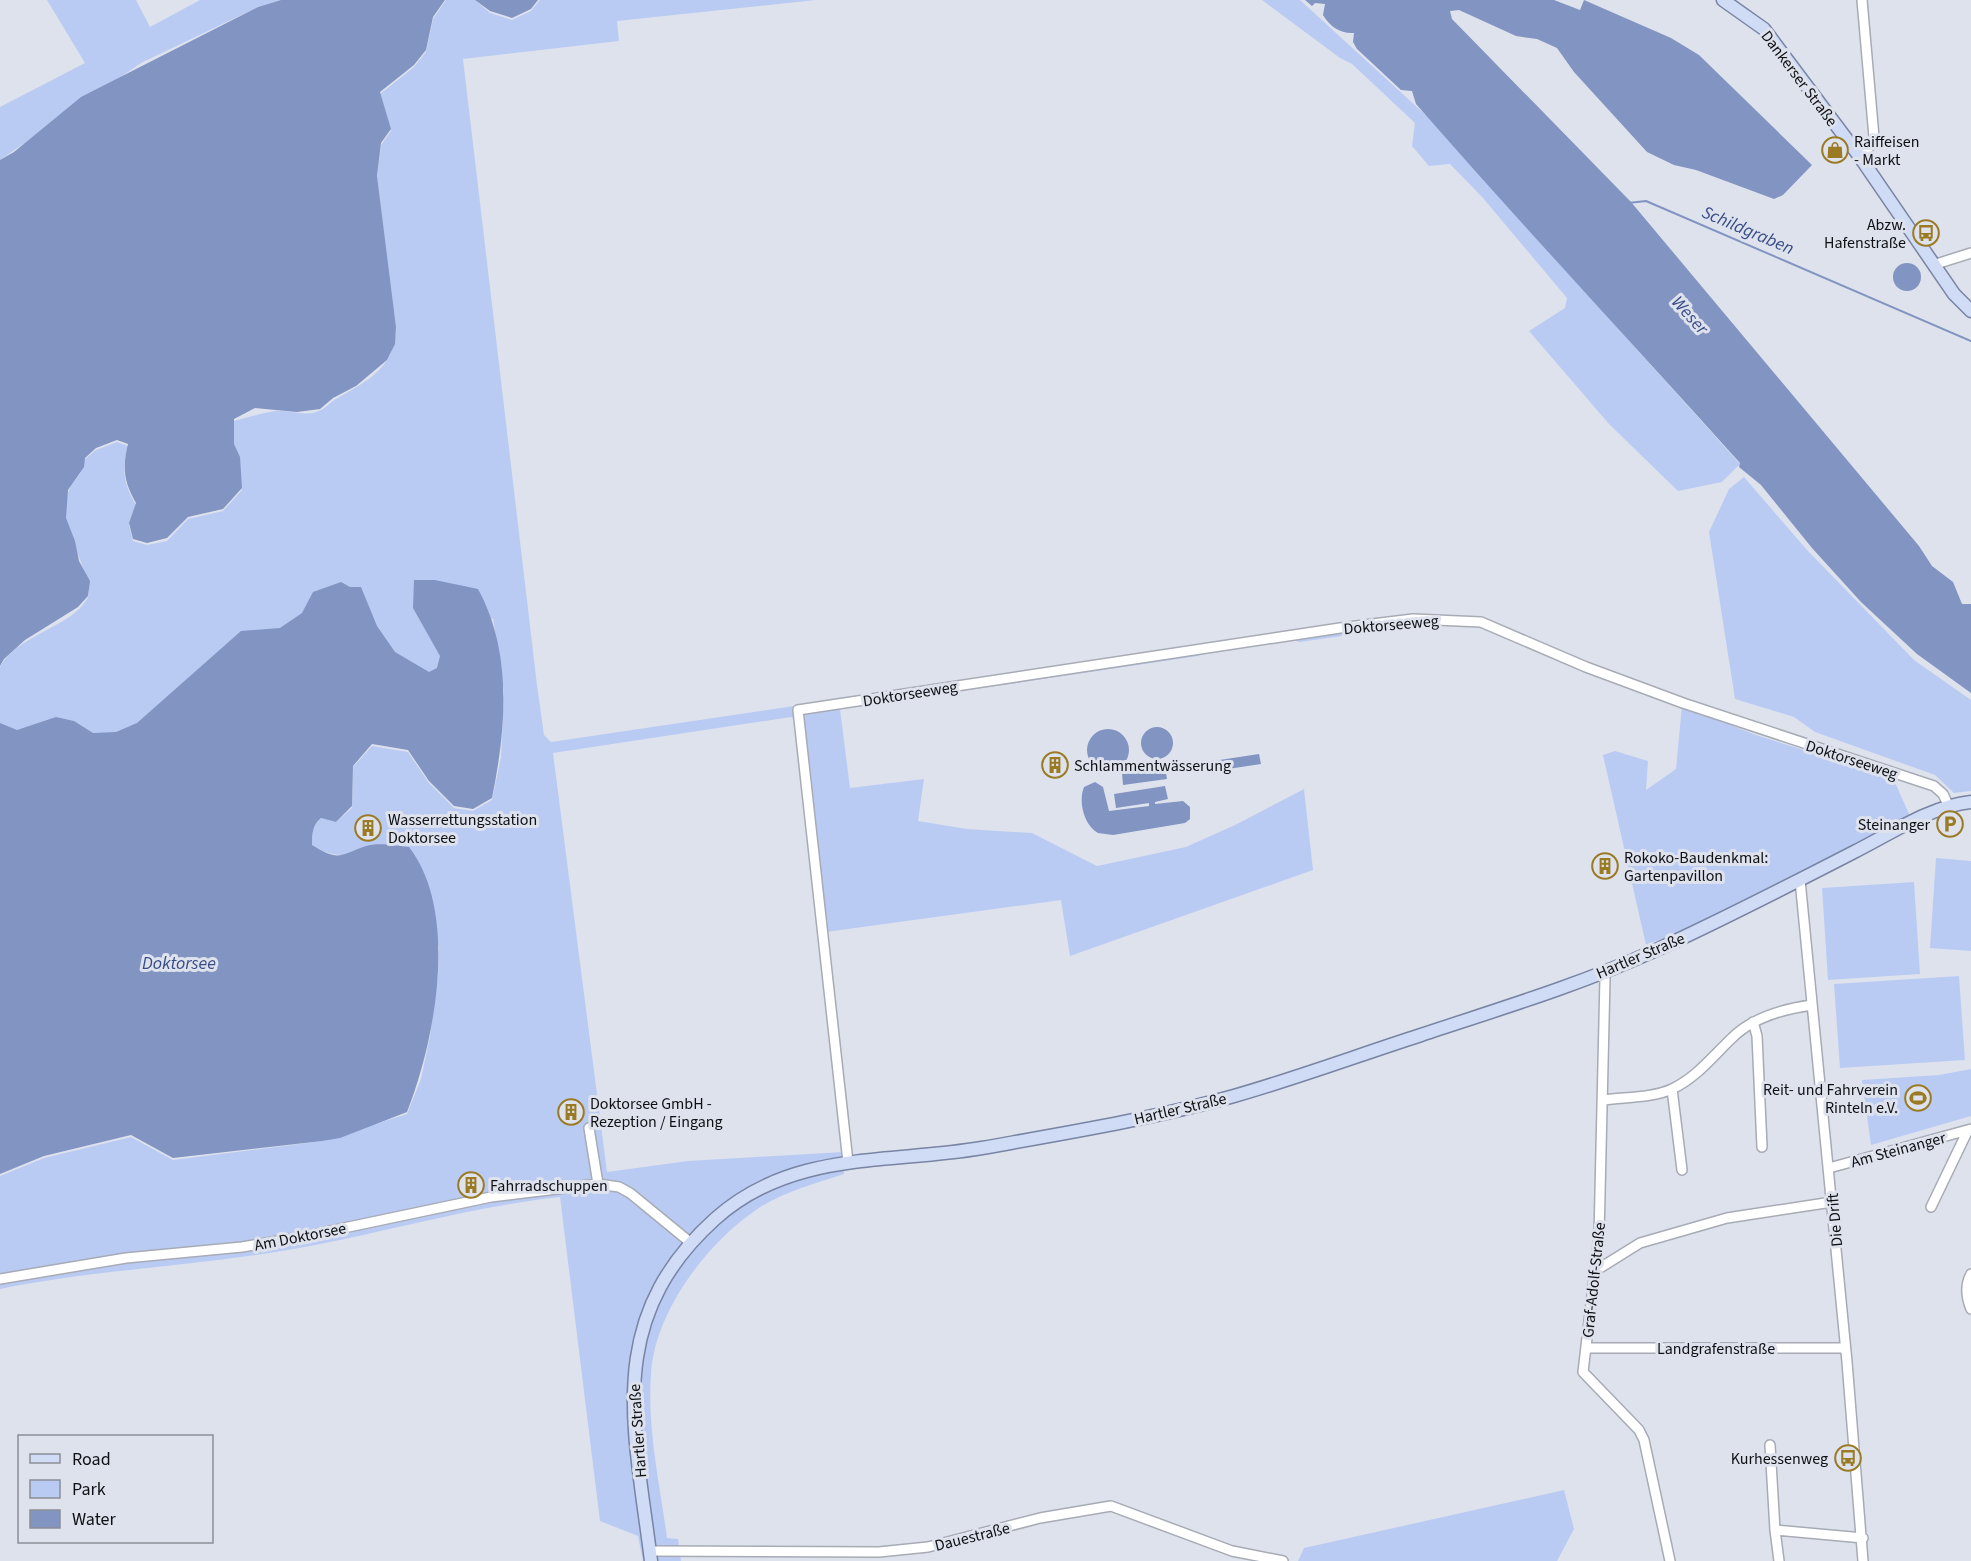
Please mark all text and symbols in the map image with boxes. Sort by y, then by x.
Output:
street label: Dankerser Straße [1756,26,1843,131]
place label: Raiffeisen - Markt [1854,131,1919,171]
shop icon: Raiffeisen - Markt [1820,135,1850,165]
water label: Schildgraben [1698,200,1798,261]
place label: Abzw. Hafenstraße [1824,214,1906,254]
bus stop icon: Abzw. Hafenstraße [1911,218,1941,248]
water label: Weser [1666,291,1714,341]
street label: Doktorseeweg [1343,610,1440,640]
street label: Doktorseeweg [861,676,959,712]
street label: Doktorseeweg [1803,735,1900,785]
building icon: Schlammentwässerung [1040,750,1070,780]
place label: Schlammentwässerung [1074,755,1231,777]
place label: Wasserrettungsstation Doktorsee [388,809,537,849]
parking icon: Steinanger [1935,809,1965,839]
building icon: Wasserrettungsstation Doktorsee [353,813,383,843]
place label: Steinanger [1858,814,1930,836]
place label: Rokoko-Baudenkmal: Gartenpavillon [1624,847,1768,887]
building icon: Rokoko-Baudenkmal: Gartenpavillon [1590,851,1620,881]
street label: Hartler Straße [1593,927,1688,984]
water label: Doktorsee [142,951,216,976]
place label: Reit- und Fahrverein Rinteln e.V. [1763,1079,1898,1119]
sports icon: Reit- und Fahrverein Rinteln e.V. [1903,1083,1933,1113]
street label: Hartler Straße [1132,1088,1229,1130]
place label: Doktorsee GmbH - Rezeption / Eingang [590,1093,723,1133]
building icon: Doktorsee GmbH - Rezeption / Eingang [556,1097,586,1127]
street label: Am Steinanger [1848,1127,1949,1173]
building icon: Fahrradschuppen [456,1170,486,1200]
place label: Fahrradschuppen [490,1175,608,1197]
street label: Die Drift [1822,1192,1848,1248]
street label: Am Doktorsee [252,1217,348,1257]
street label: Graf-Adolf-Straße [1577,1221,1611,1339]
street label: Landgrafenstraße [1657,1338,1775,1360]
street label: Hartler Straße [624,1383,652,1479]
legend [18,1435,213,1543]
bus stop icon: Kurhessenweg [1833,1443,1863,1473]
text: Road [72,1447,111,1472]
place label: Kurhessenweg [1731,1448,1828,1470]
text: Park [72,1477,106,1502]
text: Water [72,1507,116,1532]
street label: Dauestraße [932,1517,1012,1557]

